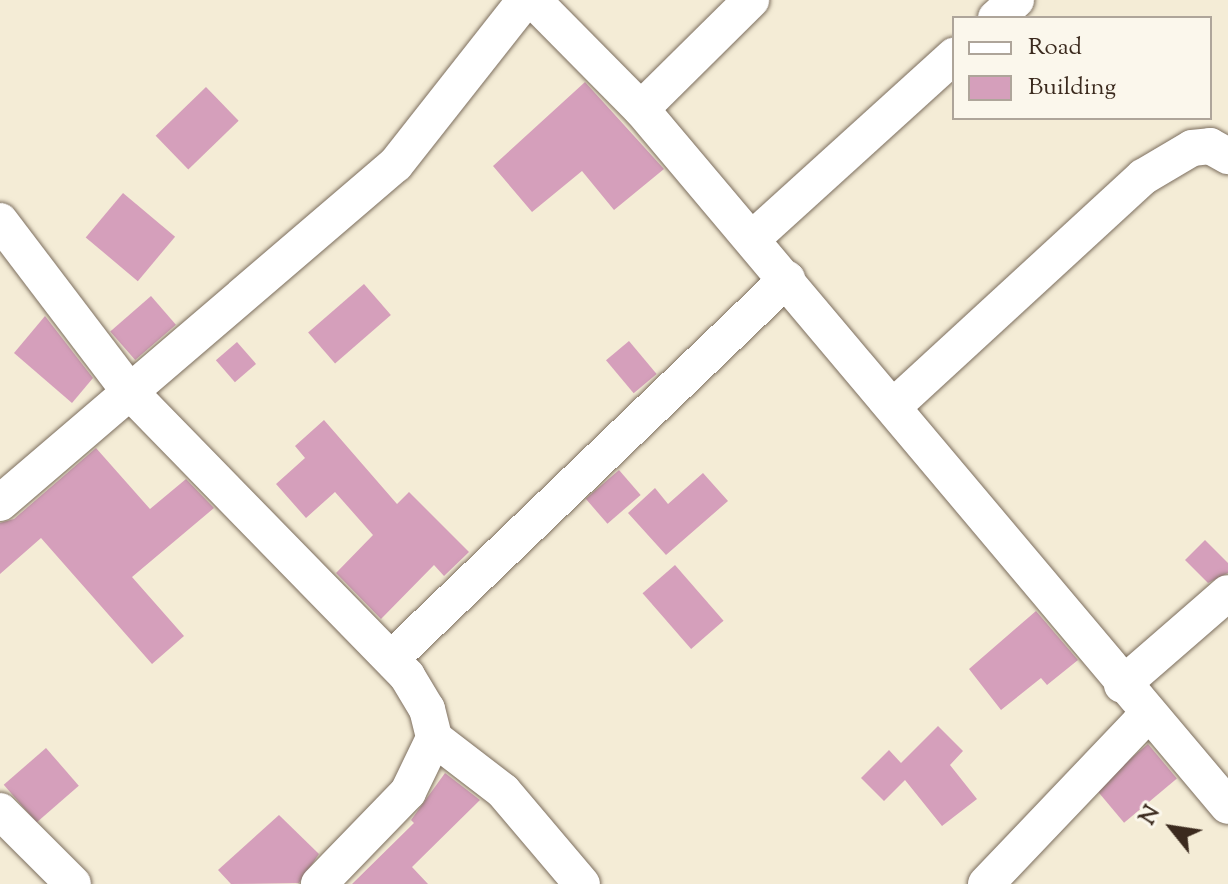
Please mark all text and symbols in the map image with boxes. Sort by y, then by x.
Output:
legend [952,16,1212,120]
text: Road [1028,31,1082,65]
text: Building [1028,71,1116,105]
north arrow [1132,788,1212,868]
text: N [1133,800,1169,832]

